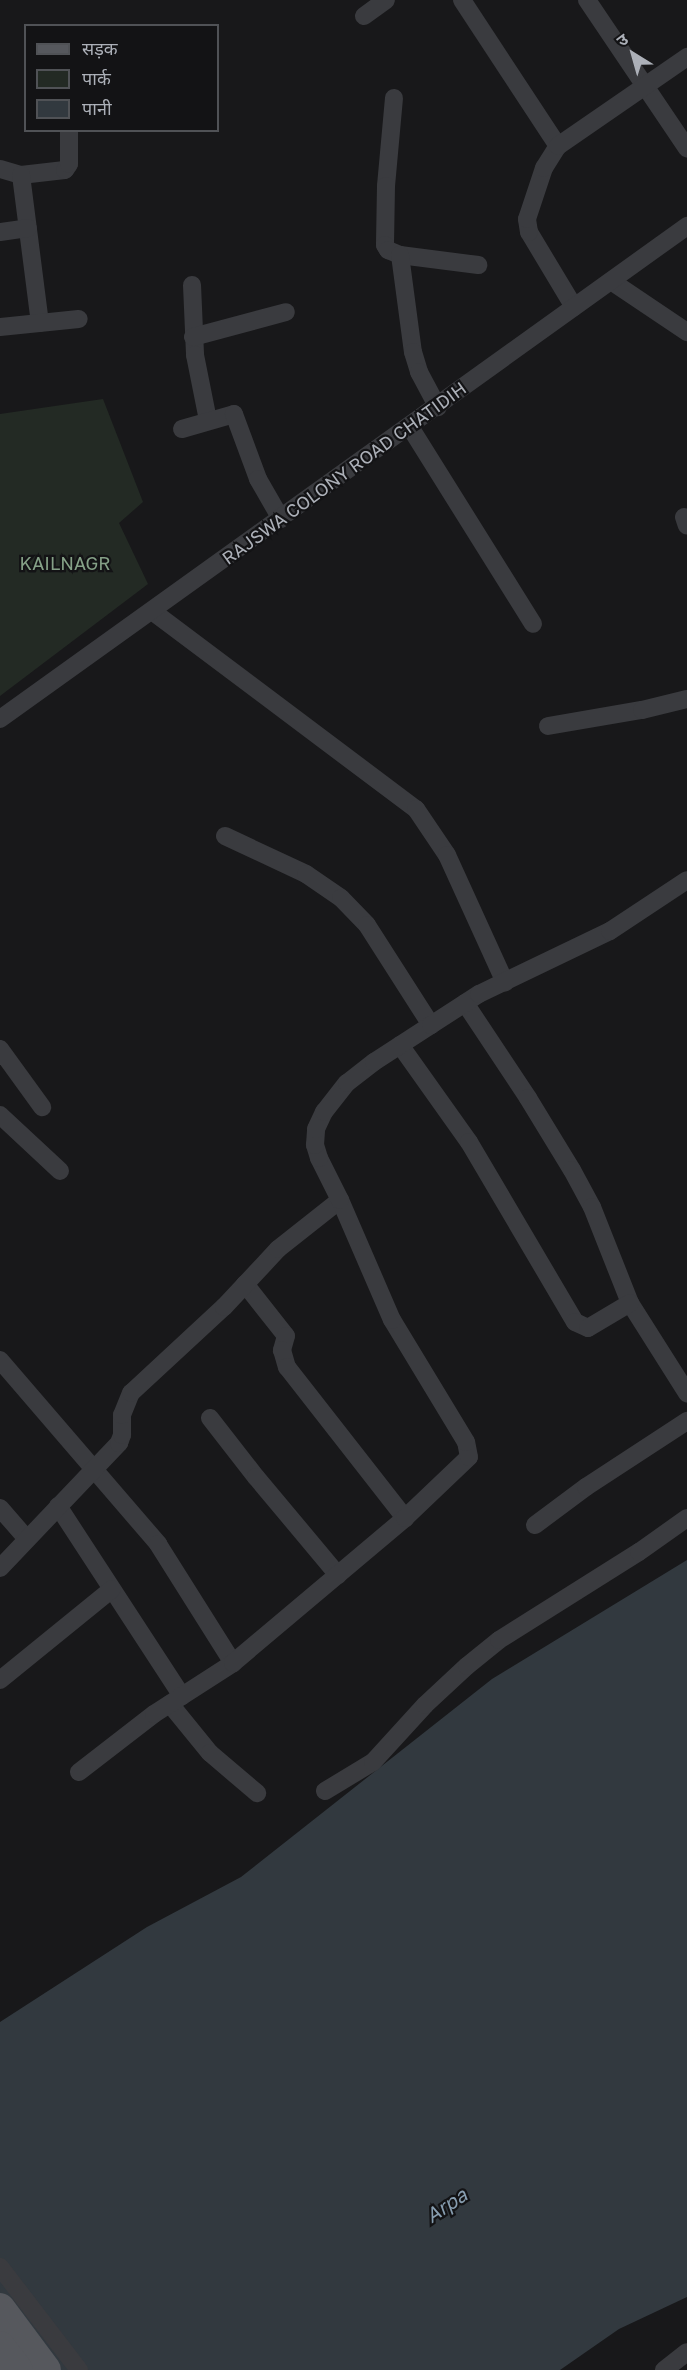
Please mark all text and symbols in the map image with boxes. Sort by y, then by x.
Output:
legend [24,24,219,132]
north arrow [603,24,663,84]
text: उ [612,29,632,50]
text: सड़क [82,37,118,59]
text: पार्क [82,67,111,89]
text: पानी [82,97,112,119]
street label: RAJSWA COLONY ROAD CHATIDIH [218,377,470,569]
park label: KAILNAGR [19,552,111,574]
water label: Arpa [421,2183,471,2227]

